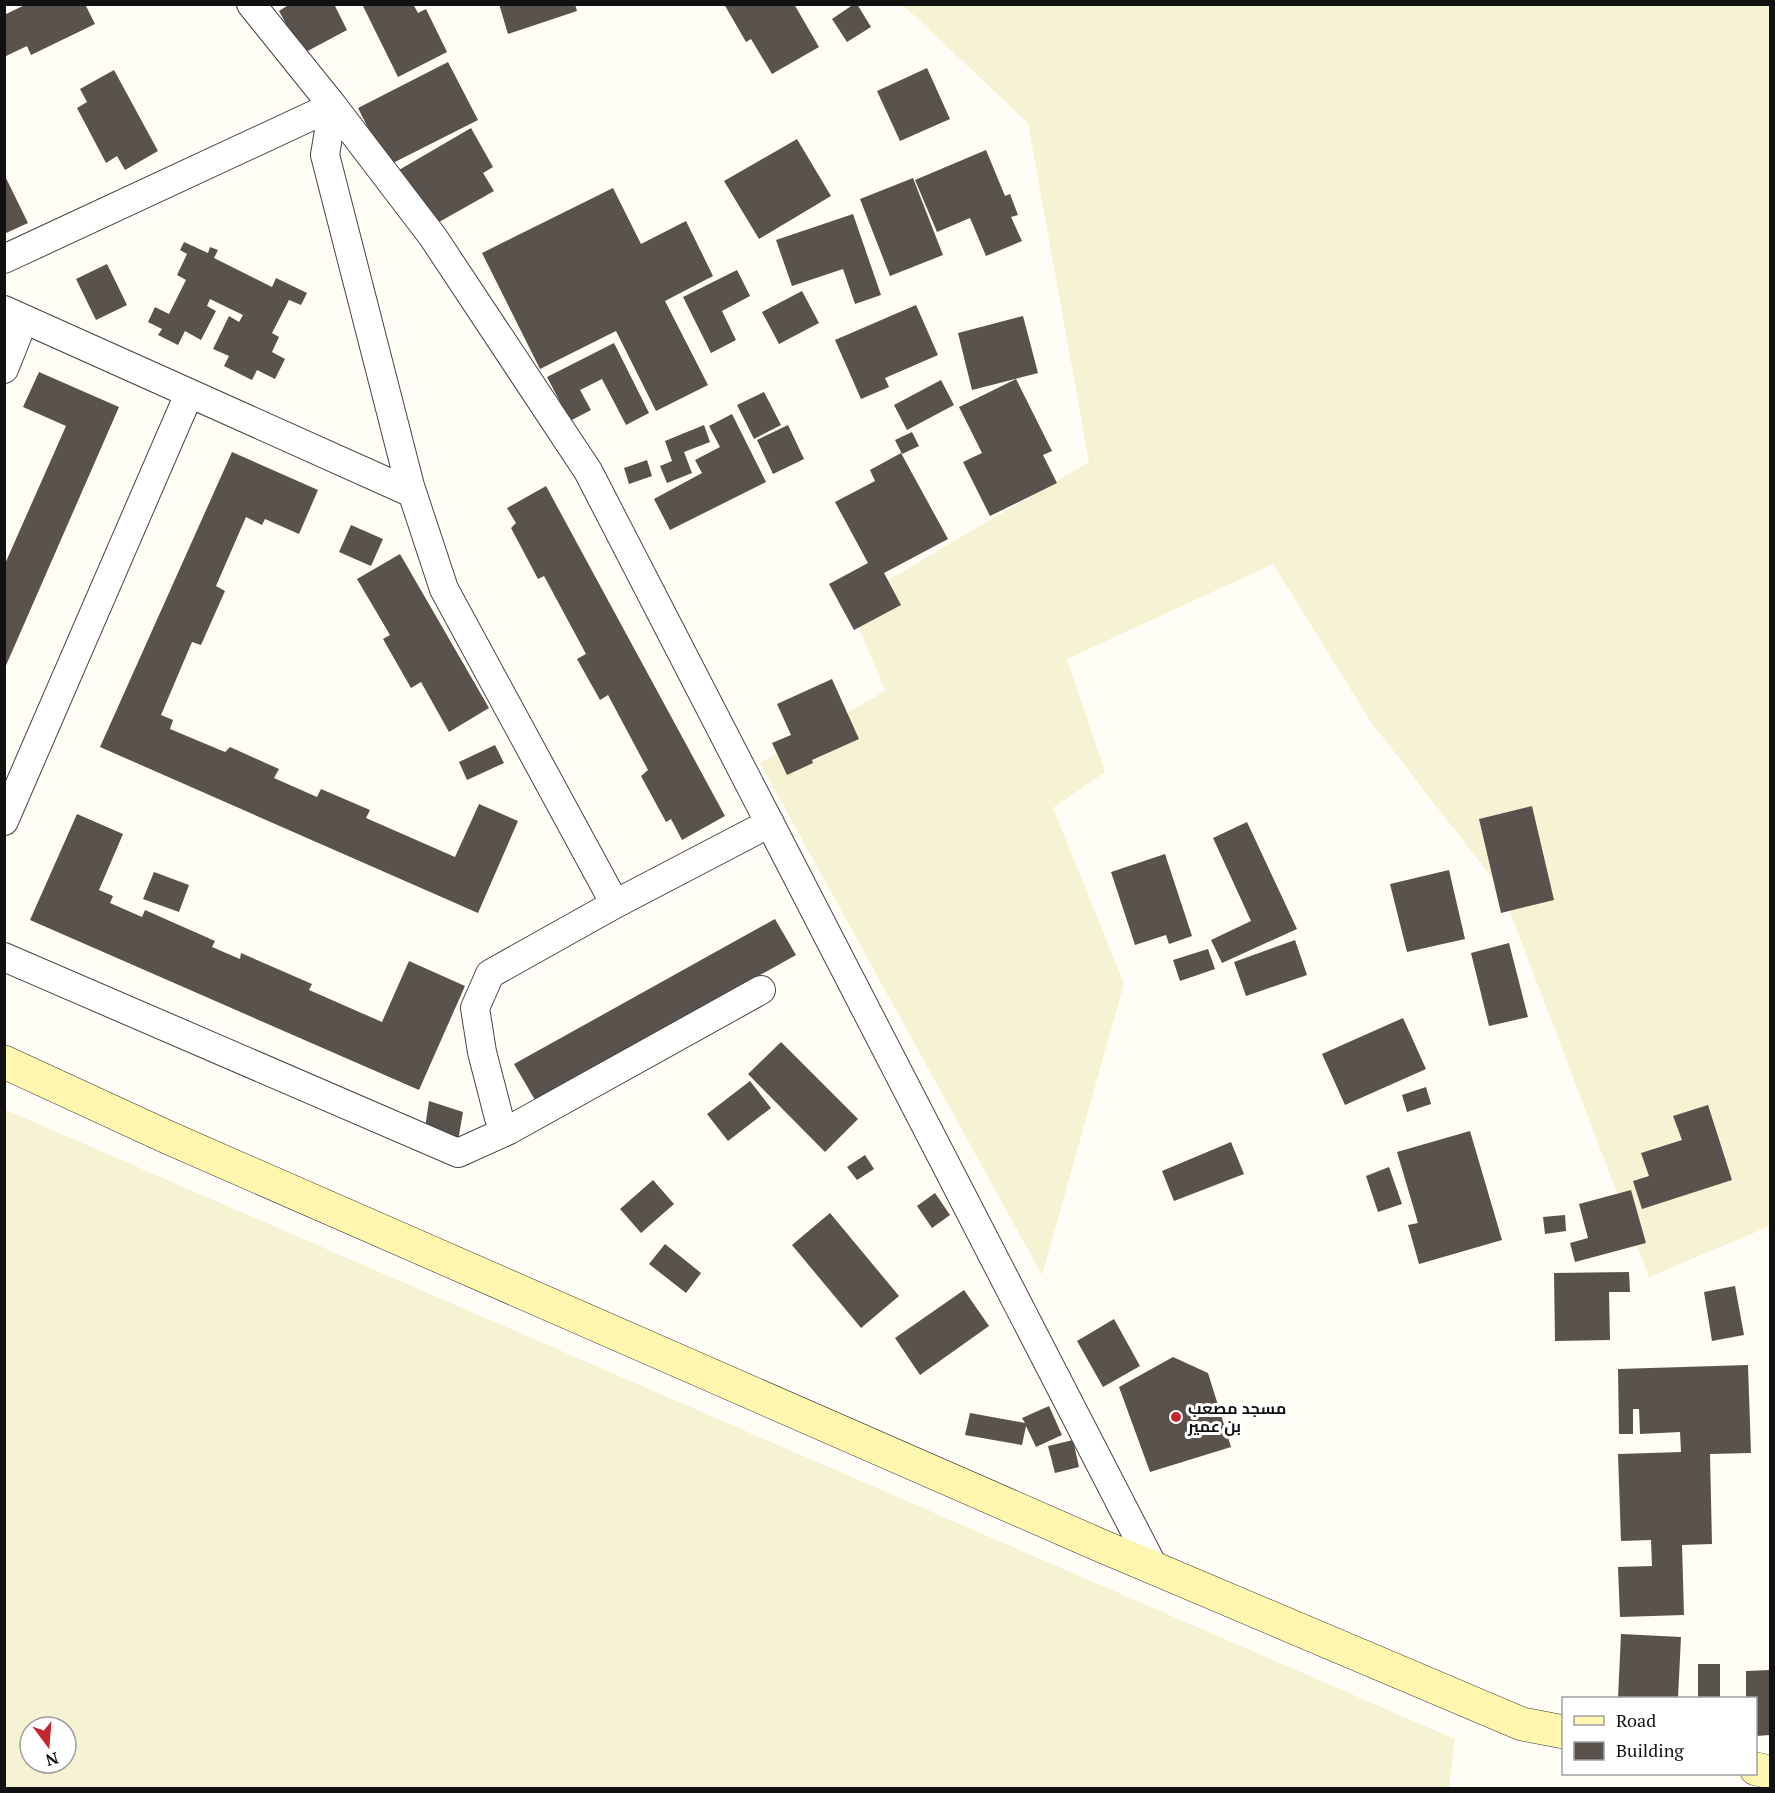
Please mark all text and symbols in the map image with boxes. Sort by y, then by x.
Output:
place label: مسجد مصعب بن عمير [1187,1397,1286,1437]
marker: مسجد مصعب بن عمير [1169,1410,1183,1424]
legend [1562,1697,1757,1775]
text: Road [1616,1708,1656,1732]
north arrow [18,1715,78,1775]
text: Building [1616,1738,1684,1762]
text: N [43,1747,61,1772]

